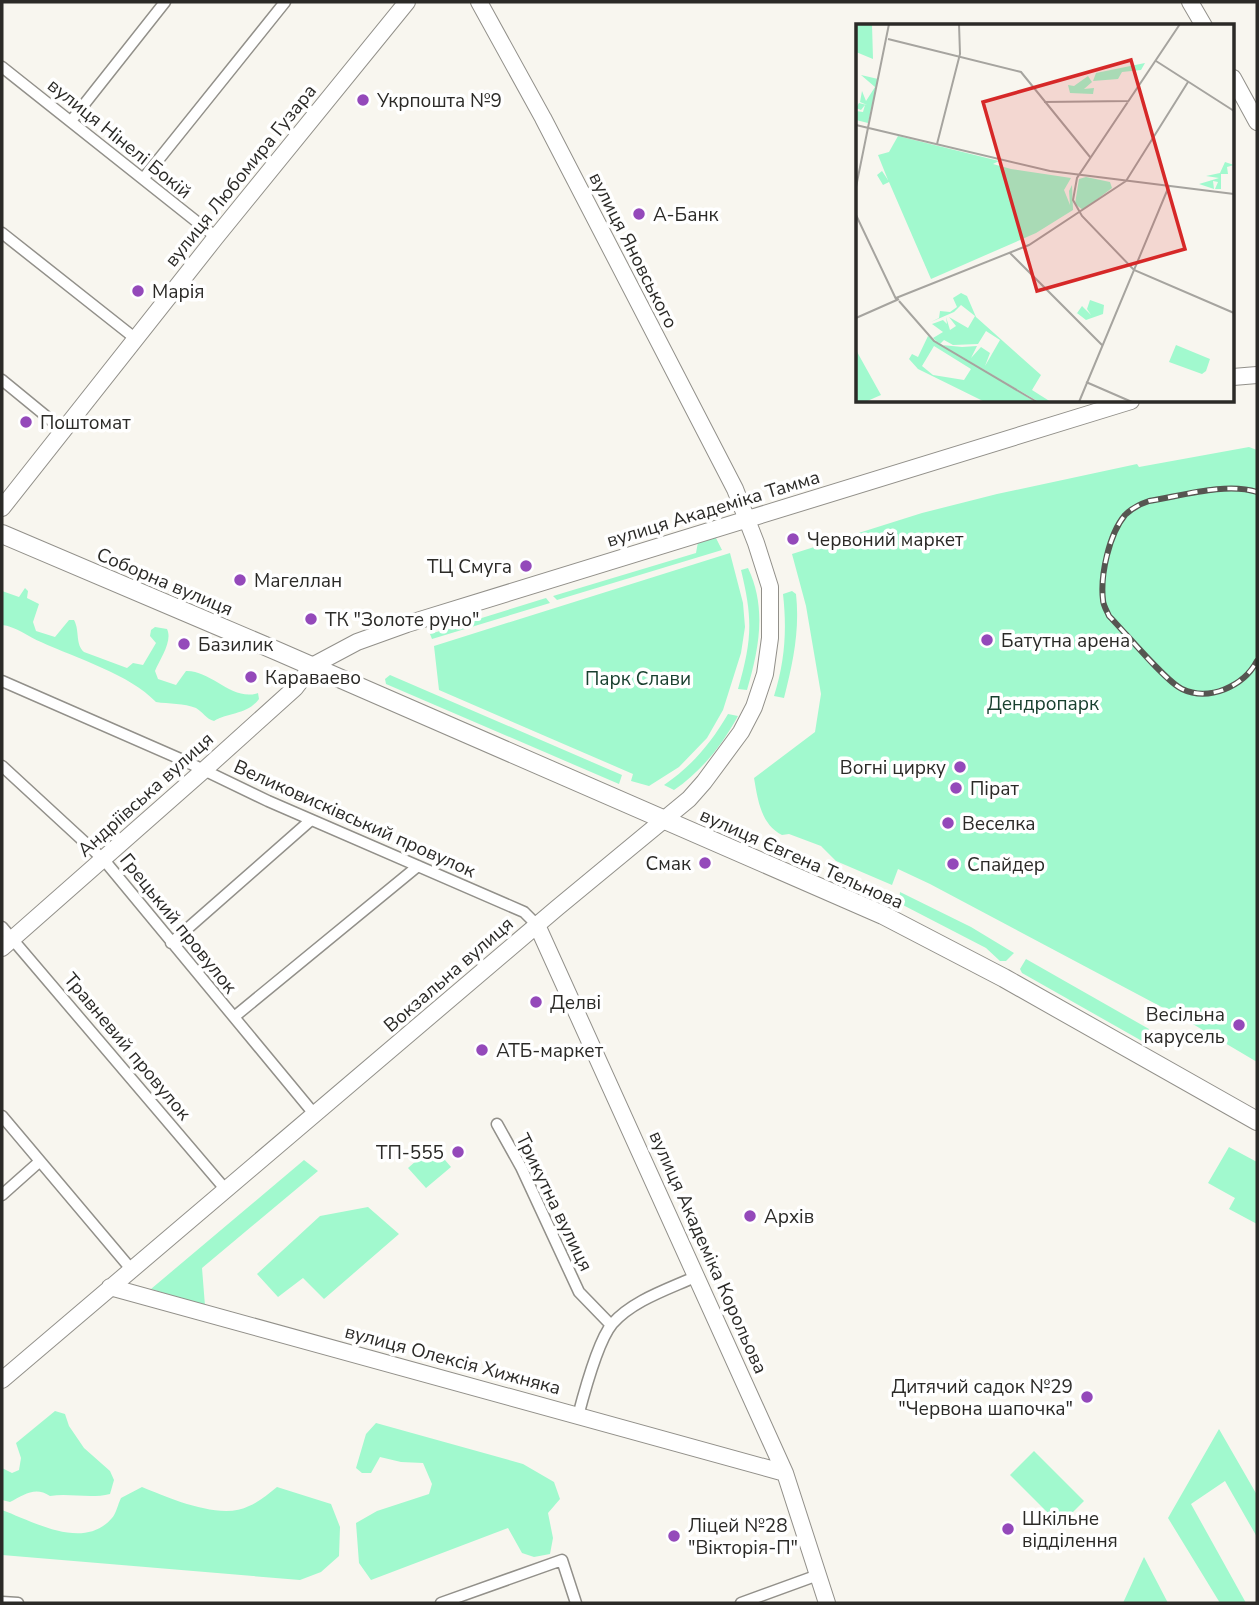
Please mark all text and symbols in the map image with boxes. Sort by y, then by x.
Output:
inset map [856,24,1234,402]
street label: вулиця Нінелі Бокій [42,73,197,205]
street label: вулиця Любомира Гузара [159,79,323,272]
place label: Укрпошта №9 [376,88,502,114]
marker: Укрпошта №9 [355,92,371,108]
street label: вулиця Яновського [582,168,684,333]
place label: А-Банк [653,202,719,228]
marker: А-Банк [631,206,647,222]
place label: Марія [152,279,205,305]
marker: Марія [130,283,146,299]
place label: Поштомат [40,410,131,436]
marker: Поштомат [18,414,34,430]
street label: вулиця Академіка Тамма [604,464,823,554]
place label: Червоний маркет [807,527,964,553]
marker: Червоний маркет [785,531,801,547]
street label: Соборна вулиця [92,541,237,622]
place label: ТЦ Смуга [427,554,512,580]
marker: ТЦ Смуга [518,558,534,574]
place label: Магеллан [254,568,342,594]
marker: Магеллан [232,572,248,588]
place label: ТК "Золоте руно" [325,607,479,633]
marker: ТК "Золоте руно" [303,611,319,627]
place label: Батутна арена [1001,628,1130,654]
place label: Базилик [198,632,273,658]
marker: Батутна арена [979,632,995,648]
marker: Базилик [176,636,192,652]
place label: Караваево [265,665,361,691]
park label: Парк Слави [585,666,691,692]
marker: Караваево [243,669,259,685]
park label: Дендропарк [987,691,1099,717]
street label: Андріївська вулиця [72,727,219,863]
street label: Великовисківський провулок [230,754,480,884]
place label: Вогні цирку [840,755,946,781]
marker: Вогні цирку [952,759,968,775]
place label: Пірат [970,776,1019,802]
marker: Пірат [948,780,964,796]
street label: вулиця Євгена Тельнова [696,802,907,916]
place label: Веселка [962,811,1036,837]
marker: Веселка [940,815,956,831]
street label: Грецький провулок [114,848,243,999]
place label: Смак [645,851,691,877]
place label: Спайдер [967,852,1045,878]
marker: Смак [697,855,713,871]
marker: Спайдер [945,856,961,872]
street label: Вокзальна вулиця [378,911,519,1038]
street label: Травневий провулок [58,967,197,1126]
place label: Делві [550,990,601,1016]
marker: Делві [528,994,544,1010]
place label: Весільна карусель [1143,1002,1225,1050]
marker: Весільна карусель [1231,1017,1247,1033]
place label: АТБ-маркет [496,1038,604,1064]
marker: АТБ-маркет [474,1042,490,1058]
street label: вулиця Академіка Корольова [643,1127,774,1378]
street label: Трикутна вулиця [509,1129,599,1276]
place label: ТП-555 [376,1140,444,1166]
marker: ТП-555 [450,1144,466,1160]
place label: Архів [764,1204,814,1230]
marker: Архів [742,1208,758,1224]
street label: вулиця Олексія Хижняка [342,1319,564,1401]
place label: Дитячий садок №29 "Червона шапочка" [891,1374,1073,1422]
marker: Дитячий садок №29 "Червона шапочка" [1079,1389,1095,1405]
place label: Шкільне відділення [1022,1506,1118,1554]
place label: Ліцей №28 "Вікторія-П" [688,1513,798,1561]
marker: Шкільне відділення [1000,1521,1016,1537]
marker: Ліцей №28 "Вікторія-П" [666,1528,682,1544]

